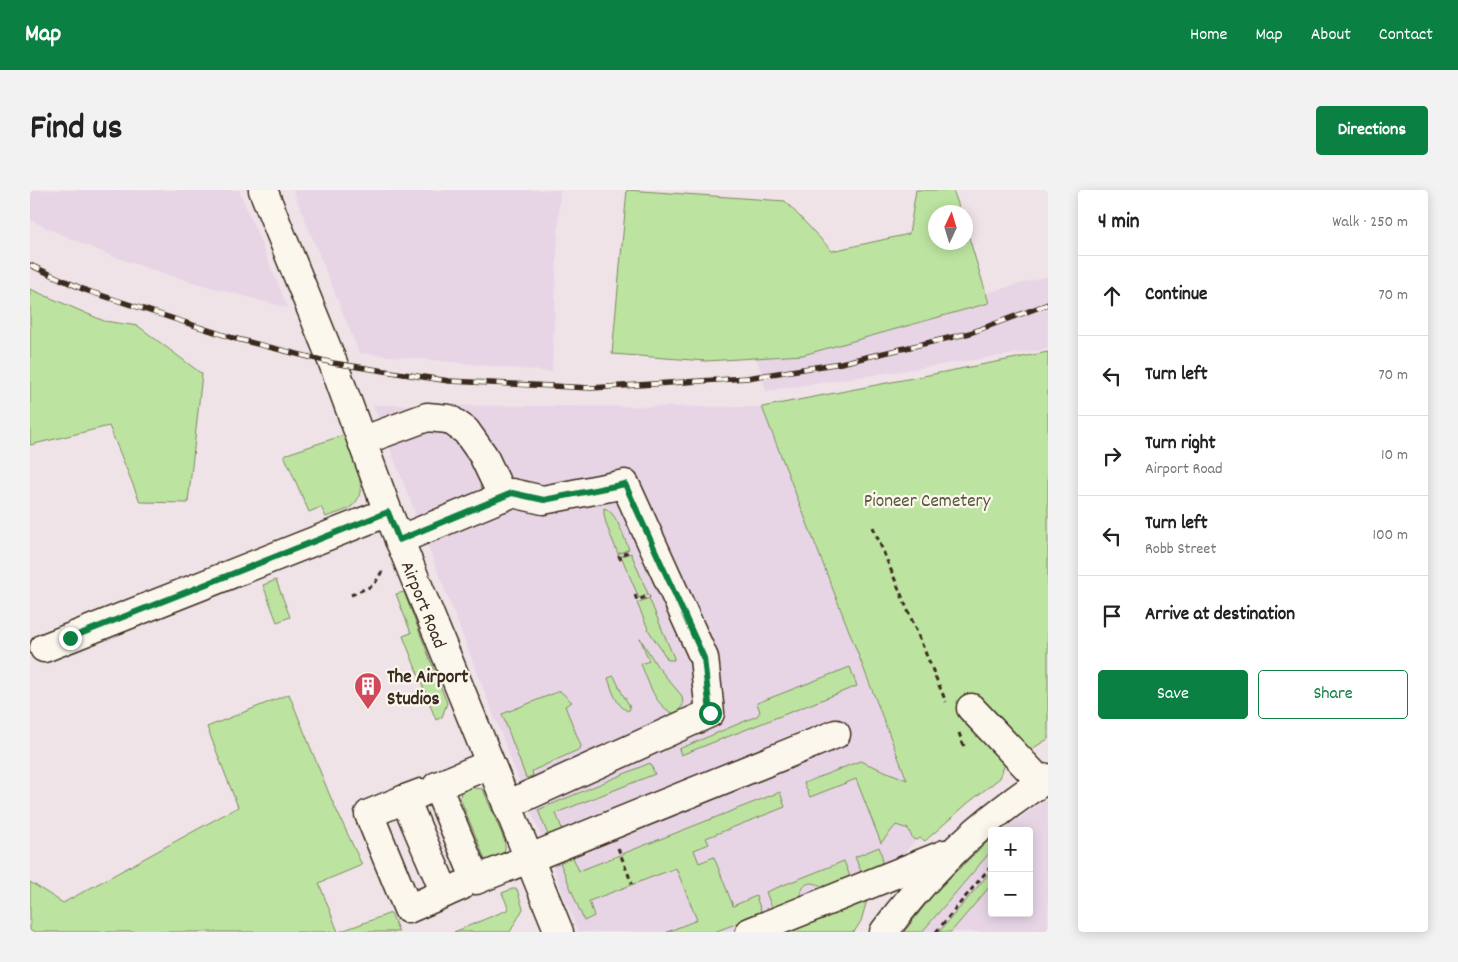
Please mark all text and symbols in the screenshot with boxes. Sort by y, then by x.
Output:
text: Map [25,18,61,52]
text: Home [1190,23,1227,48]
text: Map [1255,23,1283,48]
text: About [1311,23,1351,48]
text: Contact [1379,23,1433,48]
text: Find us [30,105,122,155]
button: Directions [1316,106,1428,155]
north arrow [928,205,973,250]
text: 4 min [1098,208,1140,238]
text: Walk · 250 m [1332,211,1408,234]
icon: ahead [1098,282,1126,310]
text: Continue [1145,282,1207,309]
text: 70 m [1378,284,1408,307]
icon: left [1098,362,1126,390]
text: Turn left [1145,362,1208,389]
text: 70 m [1378,364,1408,387]
text: Turn right [1145,431,1216,458]
icon: right [1098,442,1126,470]
text: 10 m [1381,444,1408,467]
text: Airport Road [1145,458,1223,481]
park label: Pioneer Cemetery [864,489,991,516]
text: Turn left [1145,511,1208,538]
icon: left [1098,522,1126,550]
text: 100 m [1372,524,1408,547]
text: Robb Street [1145,538,1216,561]
street label: Airport Road [392,558,452,653]
icon: arrive [1098,602,1126,630]
text: Arrive at destination [1145,602,1295,629]
route end [59,627,82,650]
place label: The Airport Studios [387,665,468,714]
button: Save [1098,670,1248,719]
button: Share [1258,670,1408,719]
building icon: The Airport Studios [353,671,383,710]
route start [699,702,722,725]
map controls [988,827,1033,917]
button: + [988,827,1033,872]
button: − [988,872,1033,917]

